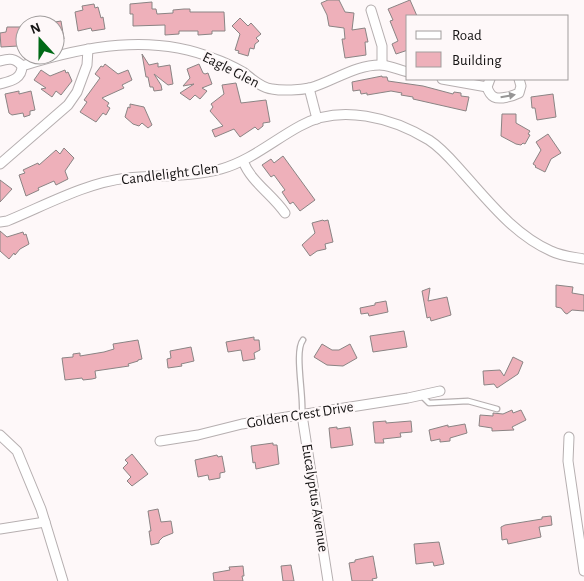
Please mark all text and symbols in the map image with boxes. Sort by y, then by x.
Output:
north arrow [15,15,65,65]
legend [406,15,569,80]
text: N [29,21,43,37]
text: Road [452,28,482,43]
street label: Eagle Glen [200,49,262,91]
text: Building [452,53,502,68]
one-way arrow [500,91,516,99]
street label: Candlelight Glen [121,161,219,187]
street label: Golden Crest Drive [246,399,355,431]
street label: Eucalyptus Avenue [299,443,331,553]

